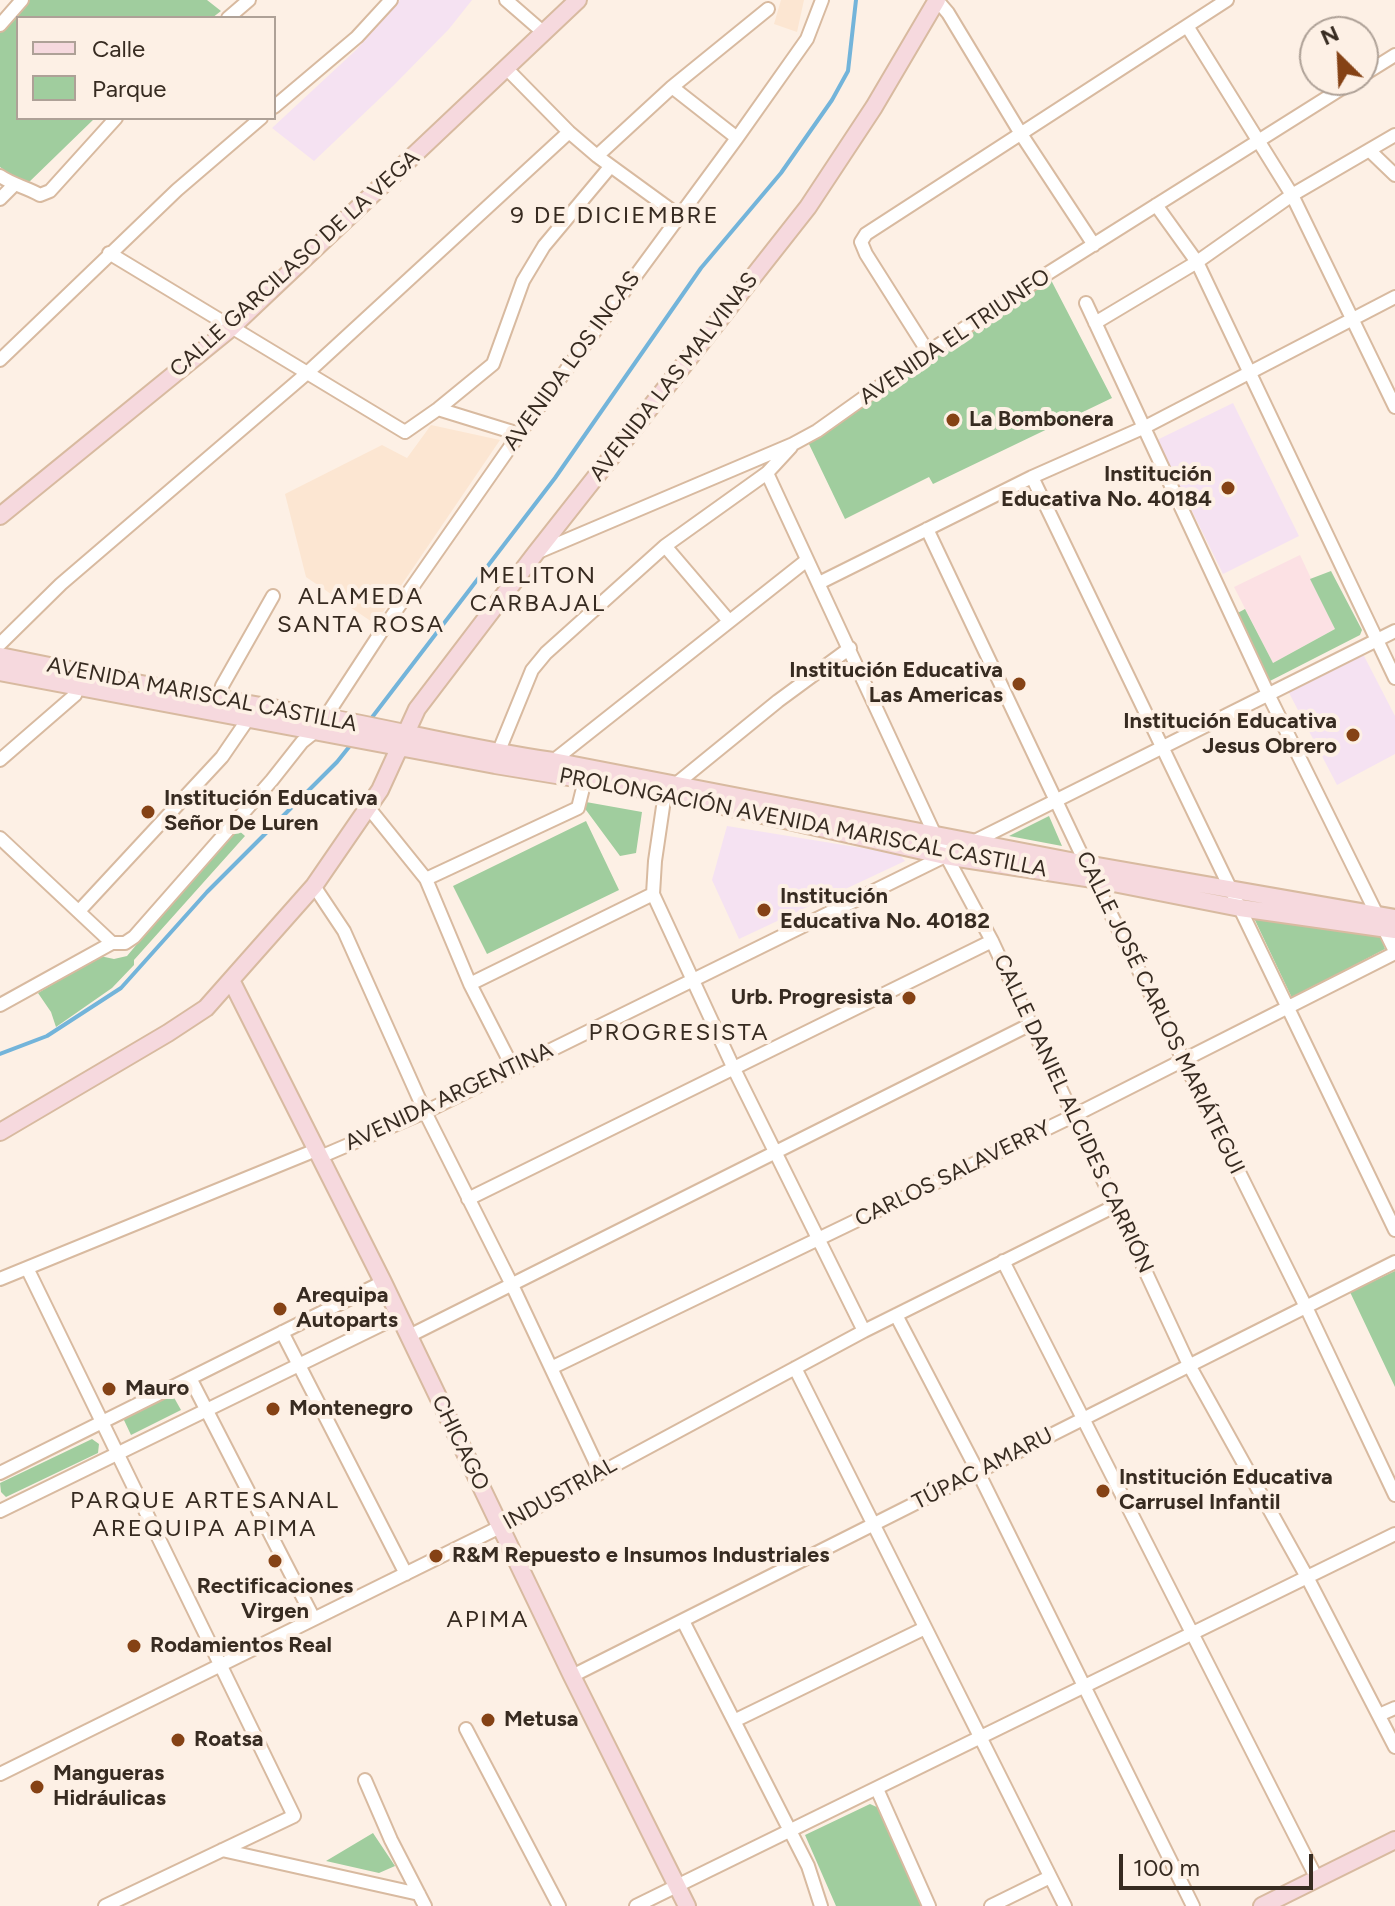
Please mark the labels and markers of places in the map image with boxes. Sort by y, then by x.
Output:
place label: La Bombonera [969,407,1114,433]
marker: La Bombonera [944,411,962,429]
place label: Institución Educativa No. 40184 [1001,462,1212,514]
marker: Institución Educativa No. 40184 [1219,479,1237,497]
place label: Institución Educativa Las Americas [789,658,1003,710]
marker: Institución Educativa Las Americas [1010,675,1028,693]
place label: Institución Educativa Jesus Obrero [1123,709,1337,760]
marker: Institución Educativa Jesus Obrero [1344,726,1362,744]
place label: Institución Educativa Señor De Luren [164,786,378,838]
marker: Institución Educativa Señor De Luren [139,803,157,821]
place label: Institución Educativa No. 40182 [780,884,990,936]
marker: Institución Educativa No. 40182 [755,901,773,919]
place label: Urb. Progresista [731,985,893,1011]
marker: Urb. Progresista [900,989,918,1007]
place label: Arequipa Autoparts [296,1283,398,1334]
marker: Arequipa Autoparts [271,1300,289,1318]
place label: Mauro [125,1376,189,1402]
marker: Mauro [100,1380,118,1398]
place label: Montenegro [289,1396,413,1422]
marker: Montenegro [264,1400,282,1418]
place label: Institución Educativa Carrusel Infantil [1119,1465,1333,1516]
marker: Institución Educativa Carrusel Infantil [1094,1482,1112,1500]
place label: R&M Repuesto e Insumos Industriales [452,1543,829,1569]
marker: R&M Repuesto e Insumos Industriales [427,1547,445,1565]
marker: Rectificaciones Virgen [266,1552,284,1570]
place label: Rectificaciones Virgen [197,1574,353,1626]
place label: Rodamientos Real [150,1633,332,1659]
marker: Rodamientos Real [125,1637,143,1655]
place label: Metusa [504,1707,578,1733]
marker: Metusa [479,1711,497,1729]
place label: Roatsa [194,1727,264,1753]
marker: Roatsa [169,1731,187,1749]
place label: Mangueras Hidráulicas [53,1761,166,1812]
marker: Mangueras Hidráulicas [28,1778,46,1796]

